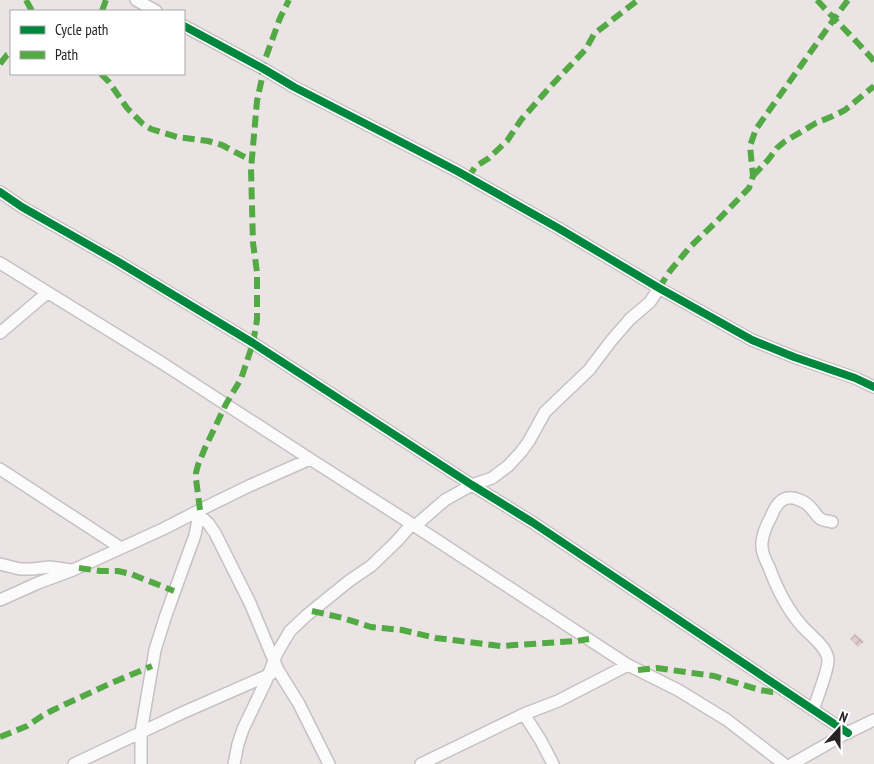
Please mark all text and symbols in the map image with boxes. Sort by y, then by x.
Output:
legend [10,10,185,75]
text: Cycle path [55,20,108,39]
text: Path [55,45,78,64]
north arrow [814,704,864,754]
text: N [837,707,850,727]

